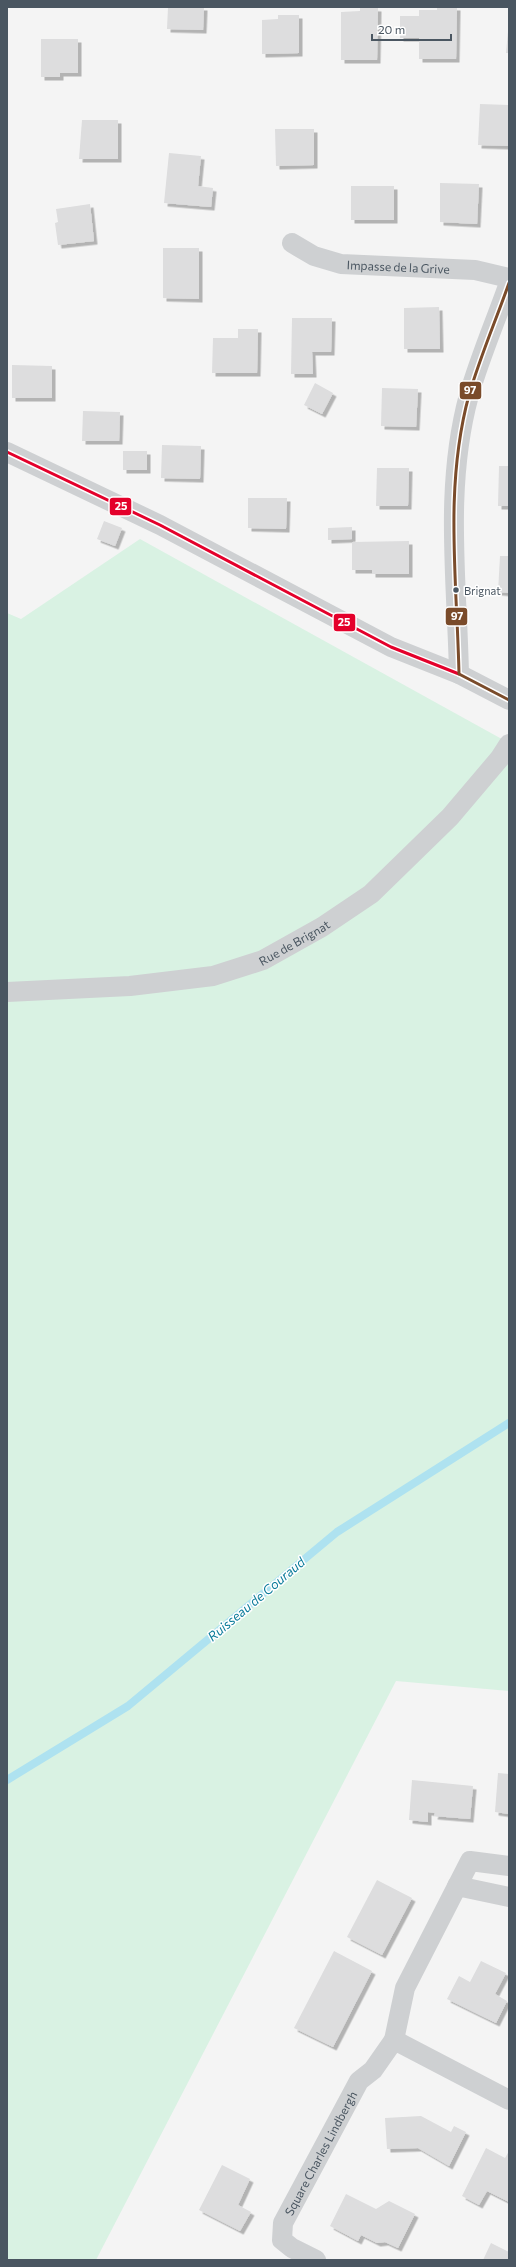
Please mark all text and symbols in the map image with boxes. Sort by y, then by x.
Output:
scale bar [372,16,451,42]
text: 20 m [378,22,405,36]
street label: Impasse de la Grive [346,257,450,276]
line badge: 97 [459,381,482,400]
text: 97 [464,383,476,396]
line badge: 25 [109,497,132,516]
text: 25 [115,499,127,512]
place label: Brignat [464,584,501,597]
marker: Brignat [451,585,461,595]
line badge: 97 [445,607,468,626]
text: 97 [451,609,463,622]
line badge: 25 [333,613,356,632]
text: 25 [338,615,350,628]
street label: Rue de Brignat [256,917,332,968]
water label: Ruisseau de Couraud [204,1553,308,1644]
street label: Square Charles Lindbergh [281,2088,359,2218]

